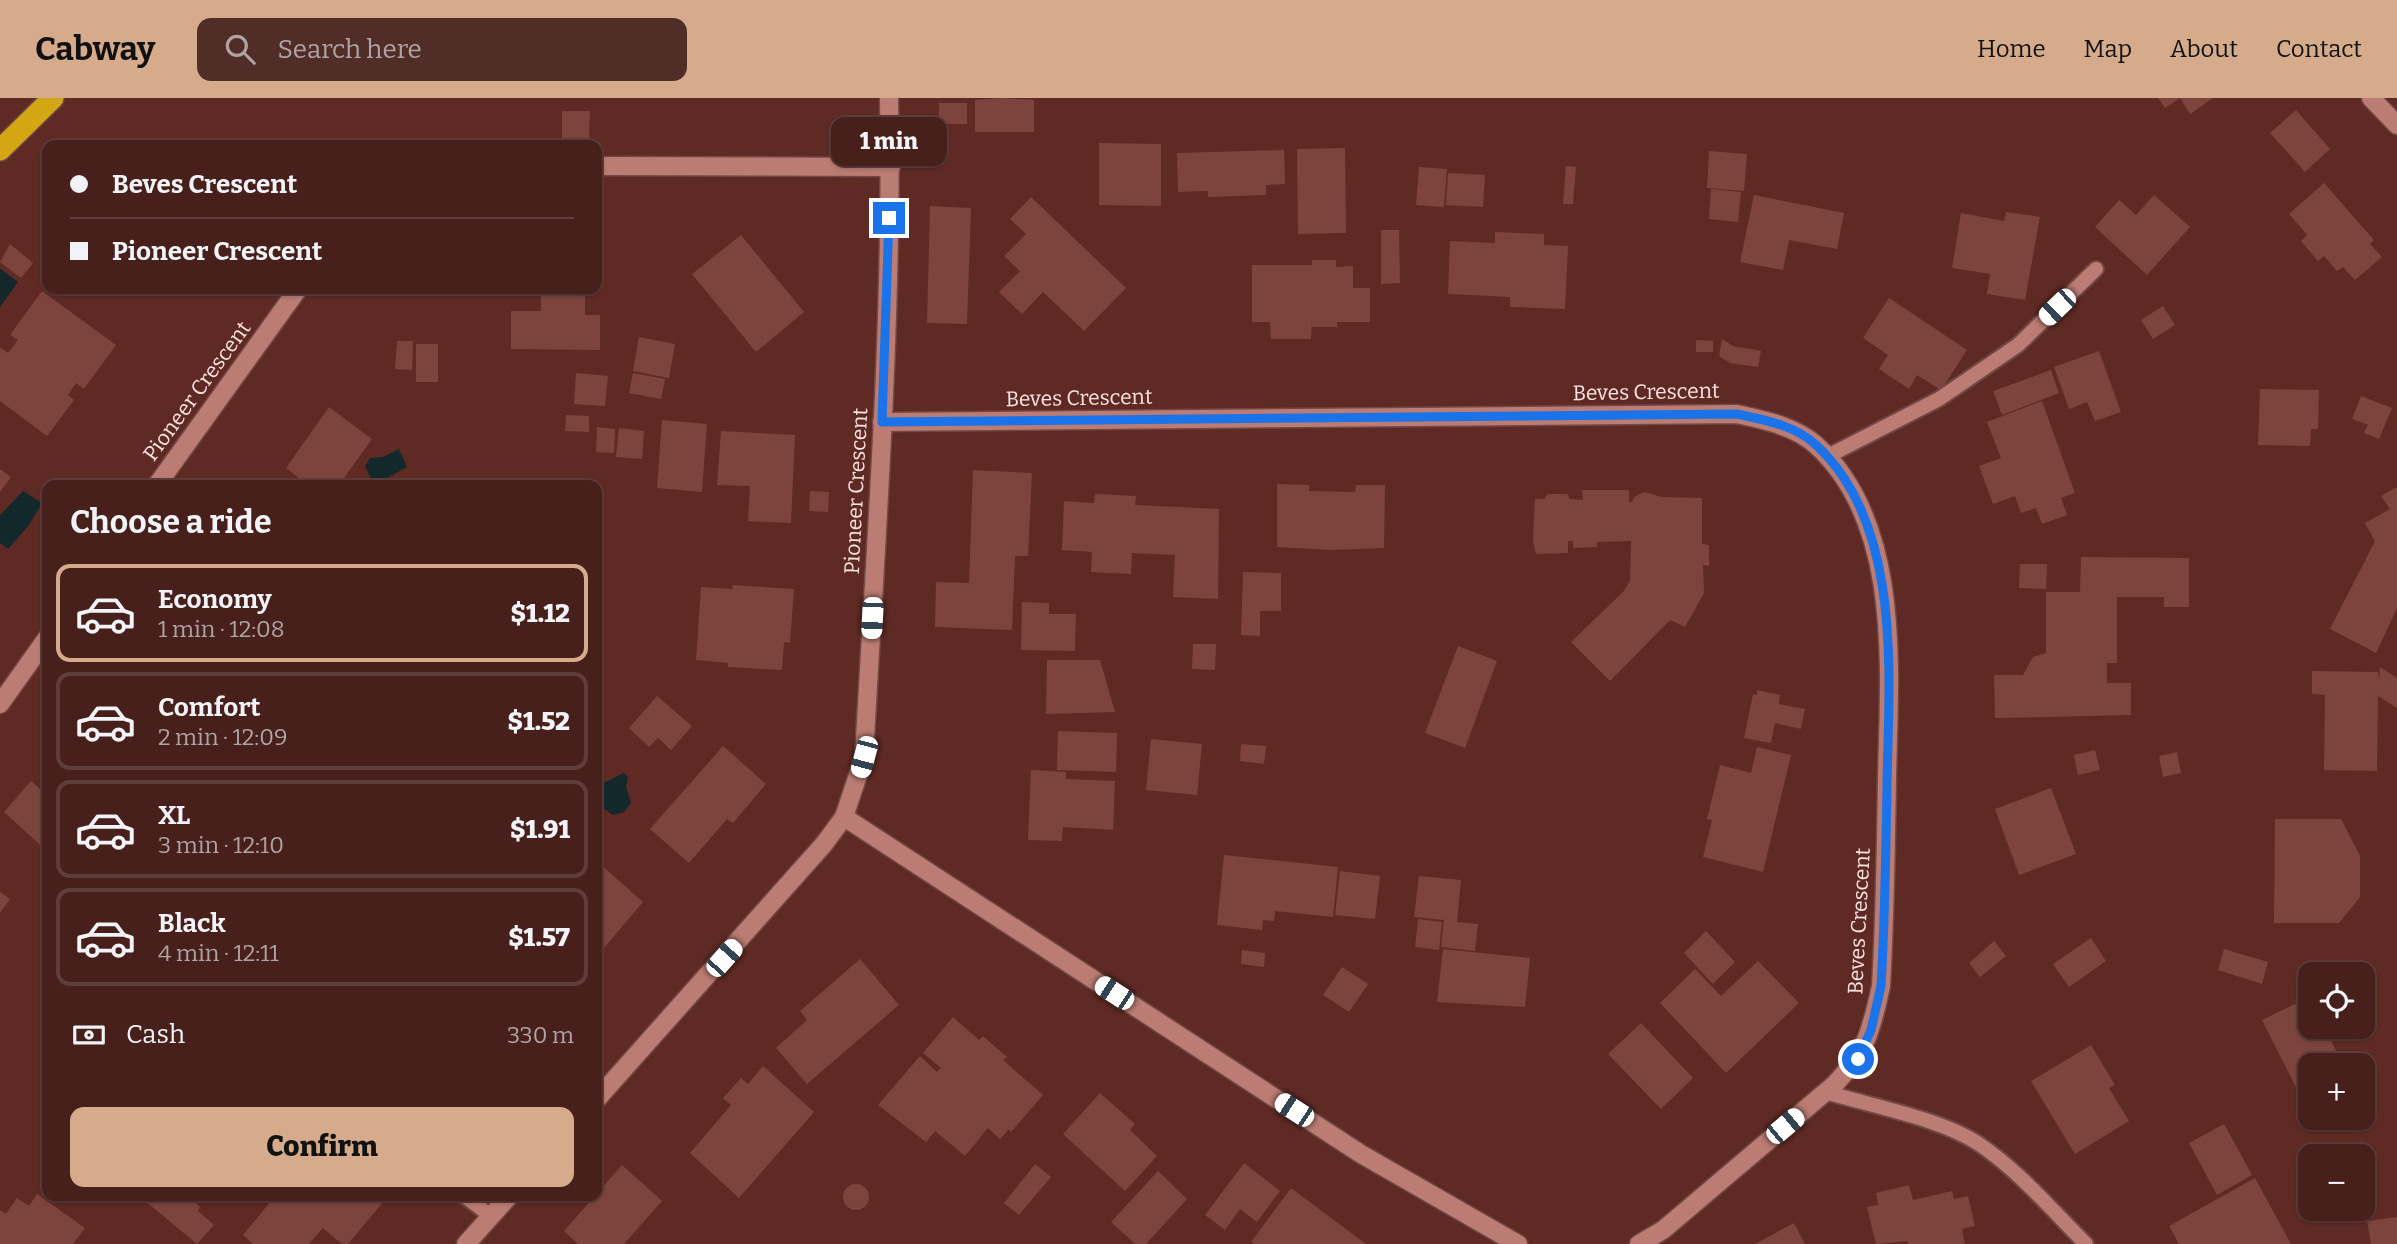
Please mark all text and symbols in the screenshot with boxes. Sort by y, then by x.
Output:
search box [197,18,687,81]
text: Cabway [35,29,155,69]
icon: search [221,30,259,68]
text: Search here [277,34,422,65]
text: Home [1977,35,2046,63]
text: Map [2084,35,2132,63]
text: About [2170,35,2238,63]
text: Contact [2276,35,2362,63]
callout: 1 min [831,116,947,166]
text: 1 min [860,127,918,155]
text: Beves Crescent [112,169,297,200]
route end [873,202,905,234]
text: Pioneer Crescent [112,236,322,267]
car [2035,285,2080,329]
street label: Pioneer Crescent [138,316,257,466]
street label: Beves Crescent [1572,378,1720,406]
street label: Beves Crescent [1005,384,1153,412]
street label: Pioneer Crescent [839,407,873,575]
text: Choose a ride [70,503,271,541]
icon: car [74,582,137,645]
text: Economy [158,584,272,615]
car [861,596,884,640]
text: $1.12 [510,598,570,629]
text: 1 min · 12:08 [158,615,285,643]
icon: car [74,690,137,753]
text: Comfort [158,692,261,723]
text: $1.52 [507,706,570,737]
text: 2 min · 12:09 [158,723,287,751]
car [849,734,880,780]
icon: car [74,798,137,861]
text: XL [158,800,190,831]
text: $1.91 [510,814,570,845]
text: 3 min · 12:10 [158,831,284,859]
street label: Beves Crescent [1842,847,1876,995]
icon: car [74,906,137,969]
text: Black [158,908,226,939]
text: $1.57 [508,922,570,953]
car [703,935,746,981]
text: 4 min · 12:11 [158,939,279,967]
map controls [2298,962,2375,1221]
button: locate [2298,962,2375,1039]
car [1091,973,1138,1013]
icon: cash [70,1016,108,1054]
text: Cash [126,1019,185,1050]
text: 330 m [507,1021,574,1049]
route start [1842,1043,1874,1075]
button: + [2298,1053,2375,1130]
car [1271,1090,1318,1130]
car [1763,1104,1808,1148]
button: Confirm [70,1107,574,1187]
button: − [2298,1144,2375,1221]

